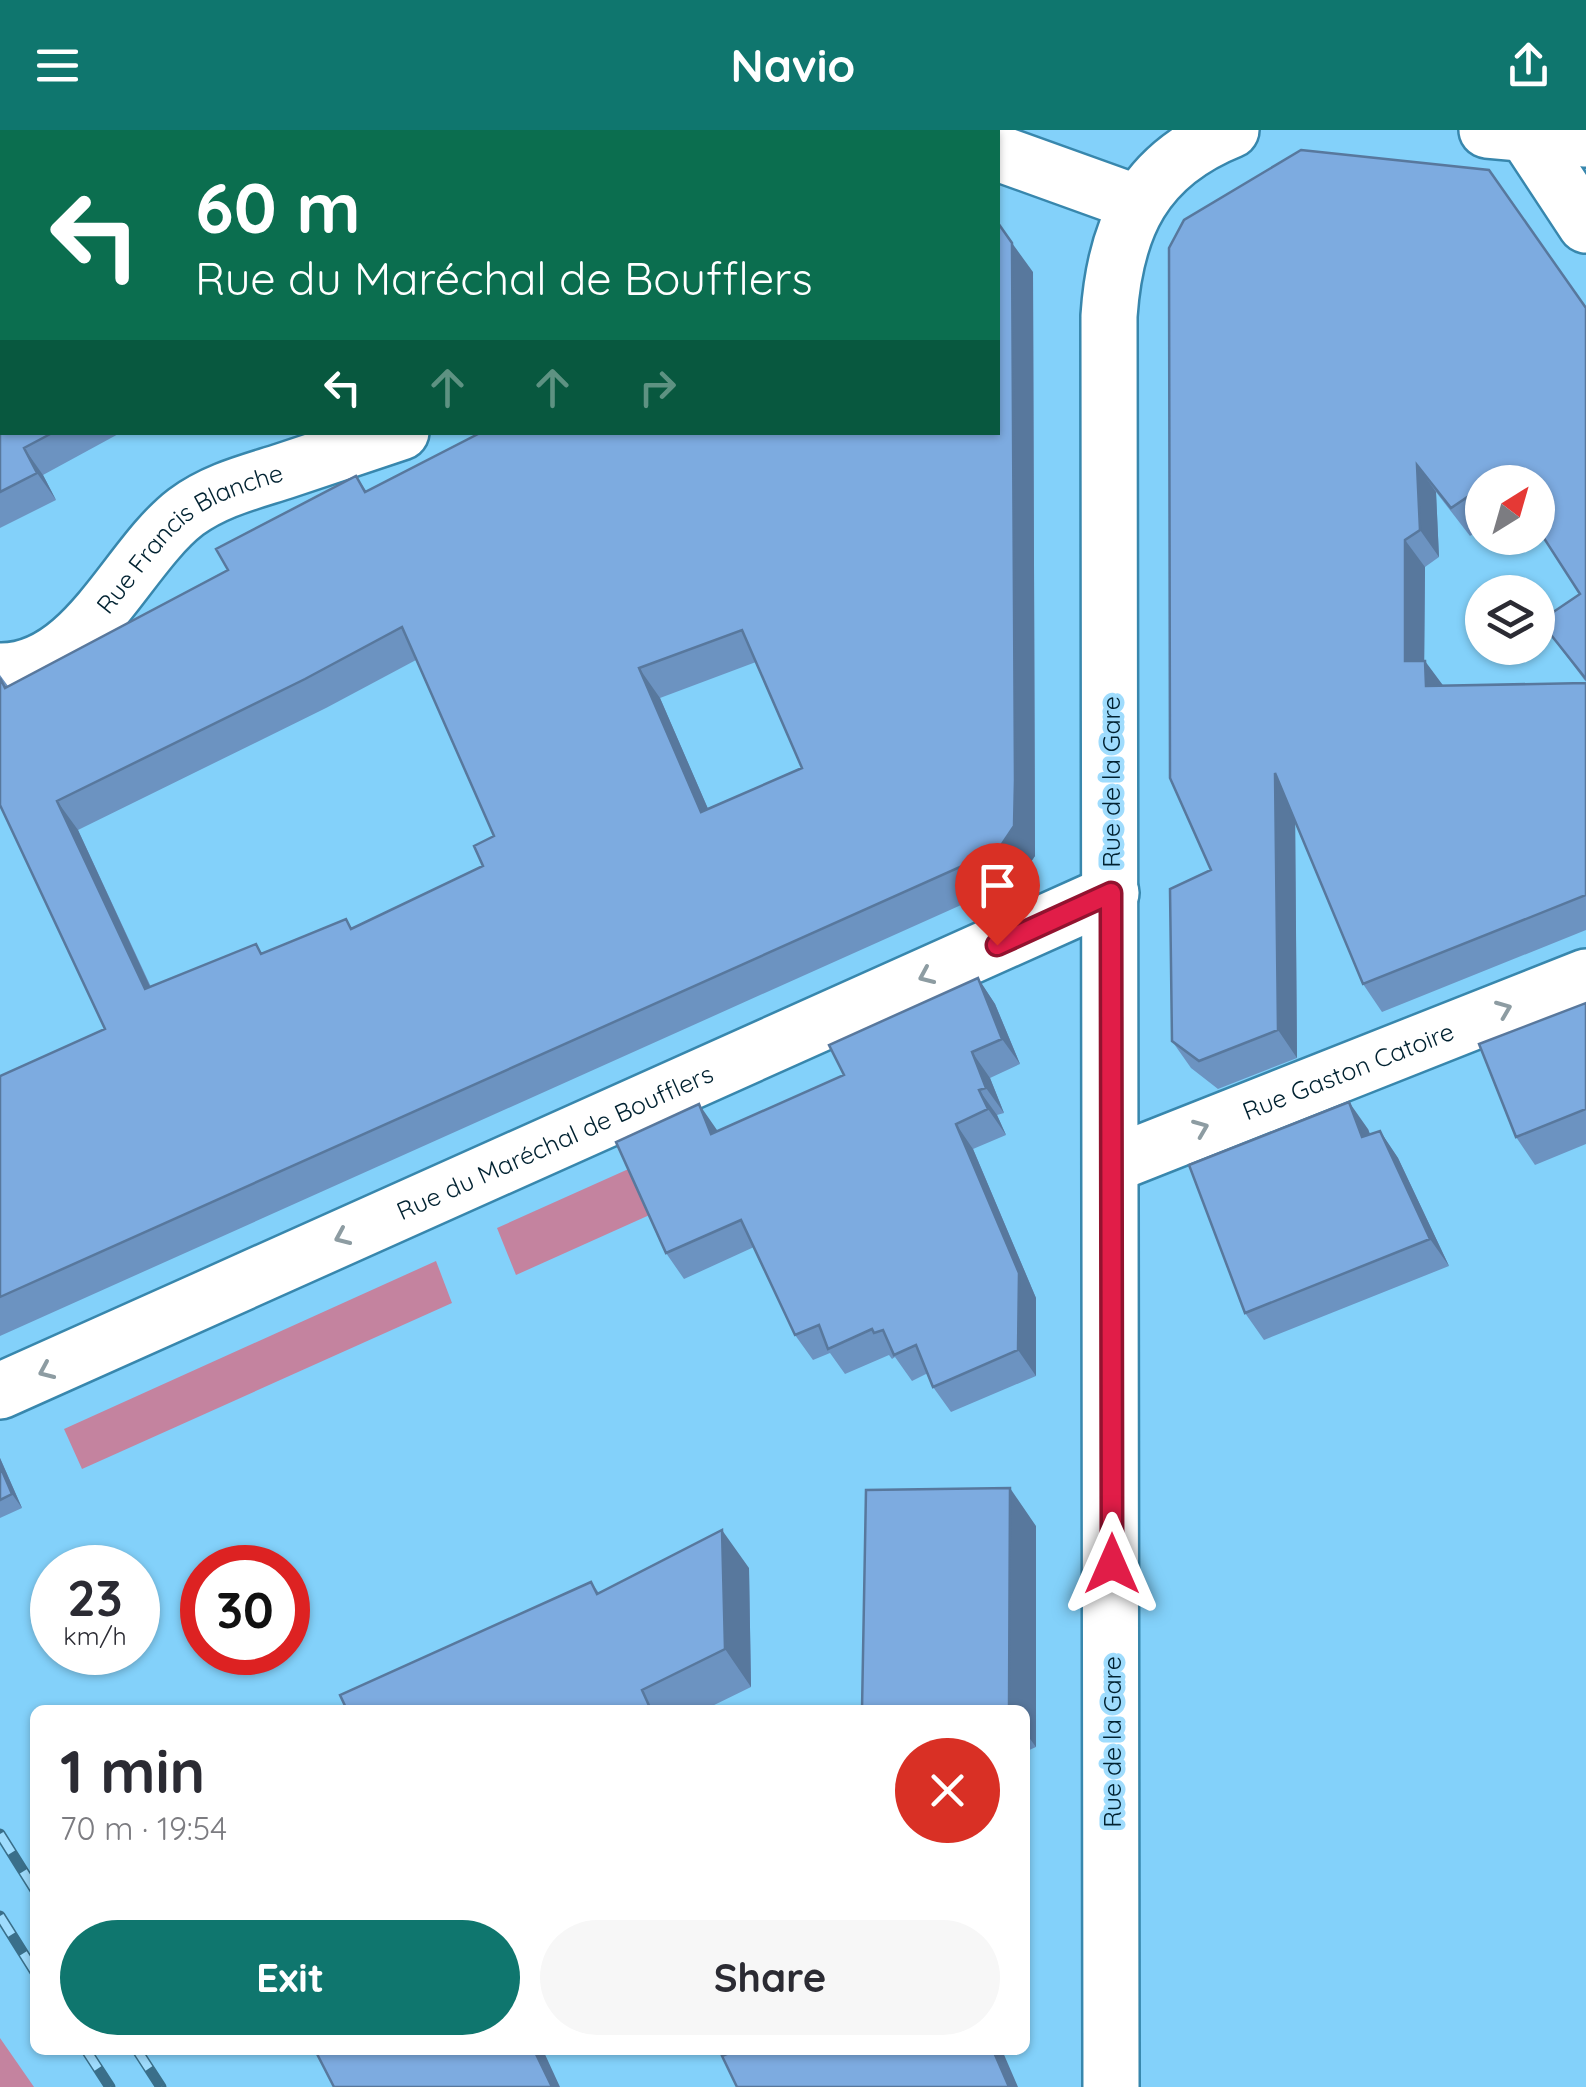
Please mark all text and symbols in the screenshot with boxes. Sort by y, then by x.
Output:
text: Navio [731,37,855,93]
icon: menu [30,38,85,93]
icon: share [1501,38,1556,93]
text: 60 m [195,163,361,251]
icon: left [30,170,160,300]
text: Rue du Maréchal de Boufflers [195,250,813,306]
icon: left [315,360,370,415]
icon: ahead [420,360,475,415]
icon: ahead [525,360,580,415]
icon: right [630,360,685,415]
street label: Rue Francis Blanche [89,456,287,619]
north arrow [1465,465,1555,555]
map controls [1465,465,1555,665]
button: layers [1465,575,1555,665]
street label: Rue de la Gare [1095,696,1126,868]
pin [955,843,1040,946]
icon: arrive [970,858,1025,913]
one-way arrow [918,964,936,984]
one-way arrow [1494,1001,1511,1021]
street label: Rue Gaston Catoire [1238,1015,1458,1126]
street label: Rue du Maréchal de Boufflers [392,1057,718,1226]
one-way arrow [1191,1120,1209,1140]
one-way arrow [334,1224,352,1244]
one-way arrow [38,1359,56,1379]
position arrow [1060,1512,1164,1616]
speed limit sign: 30 [180,1545,310,1675]
text: 23 [67,1566,123,1629]
text: km/h [63,1620,127,1651]
street label: Rue de la Gare [1096,1656,1127,1828]
text: 1 min [60,1733,205,1808]
button: close [895,1738,1000,1843]
text: 70 m · 19:54 [60,1808,227,1848]
button: Exit [60,1920,520,2035]
button: Share [540,1920,1000,2035]

